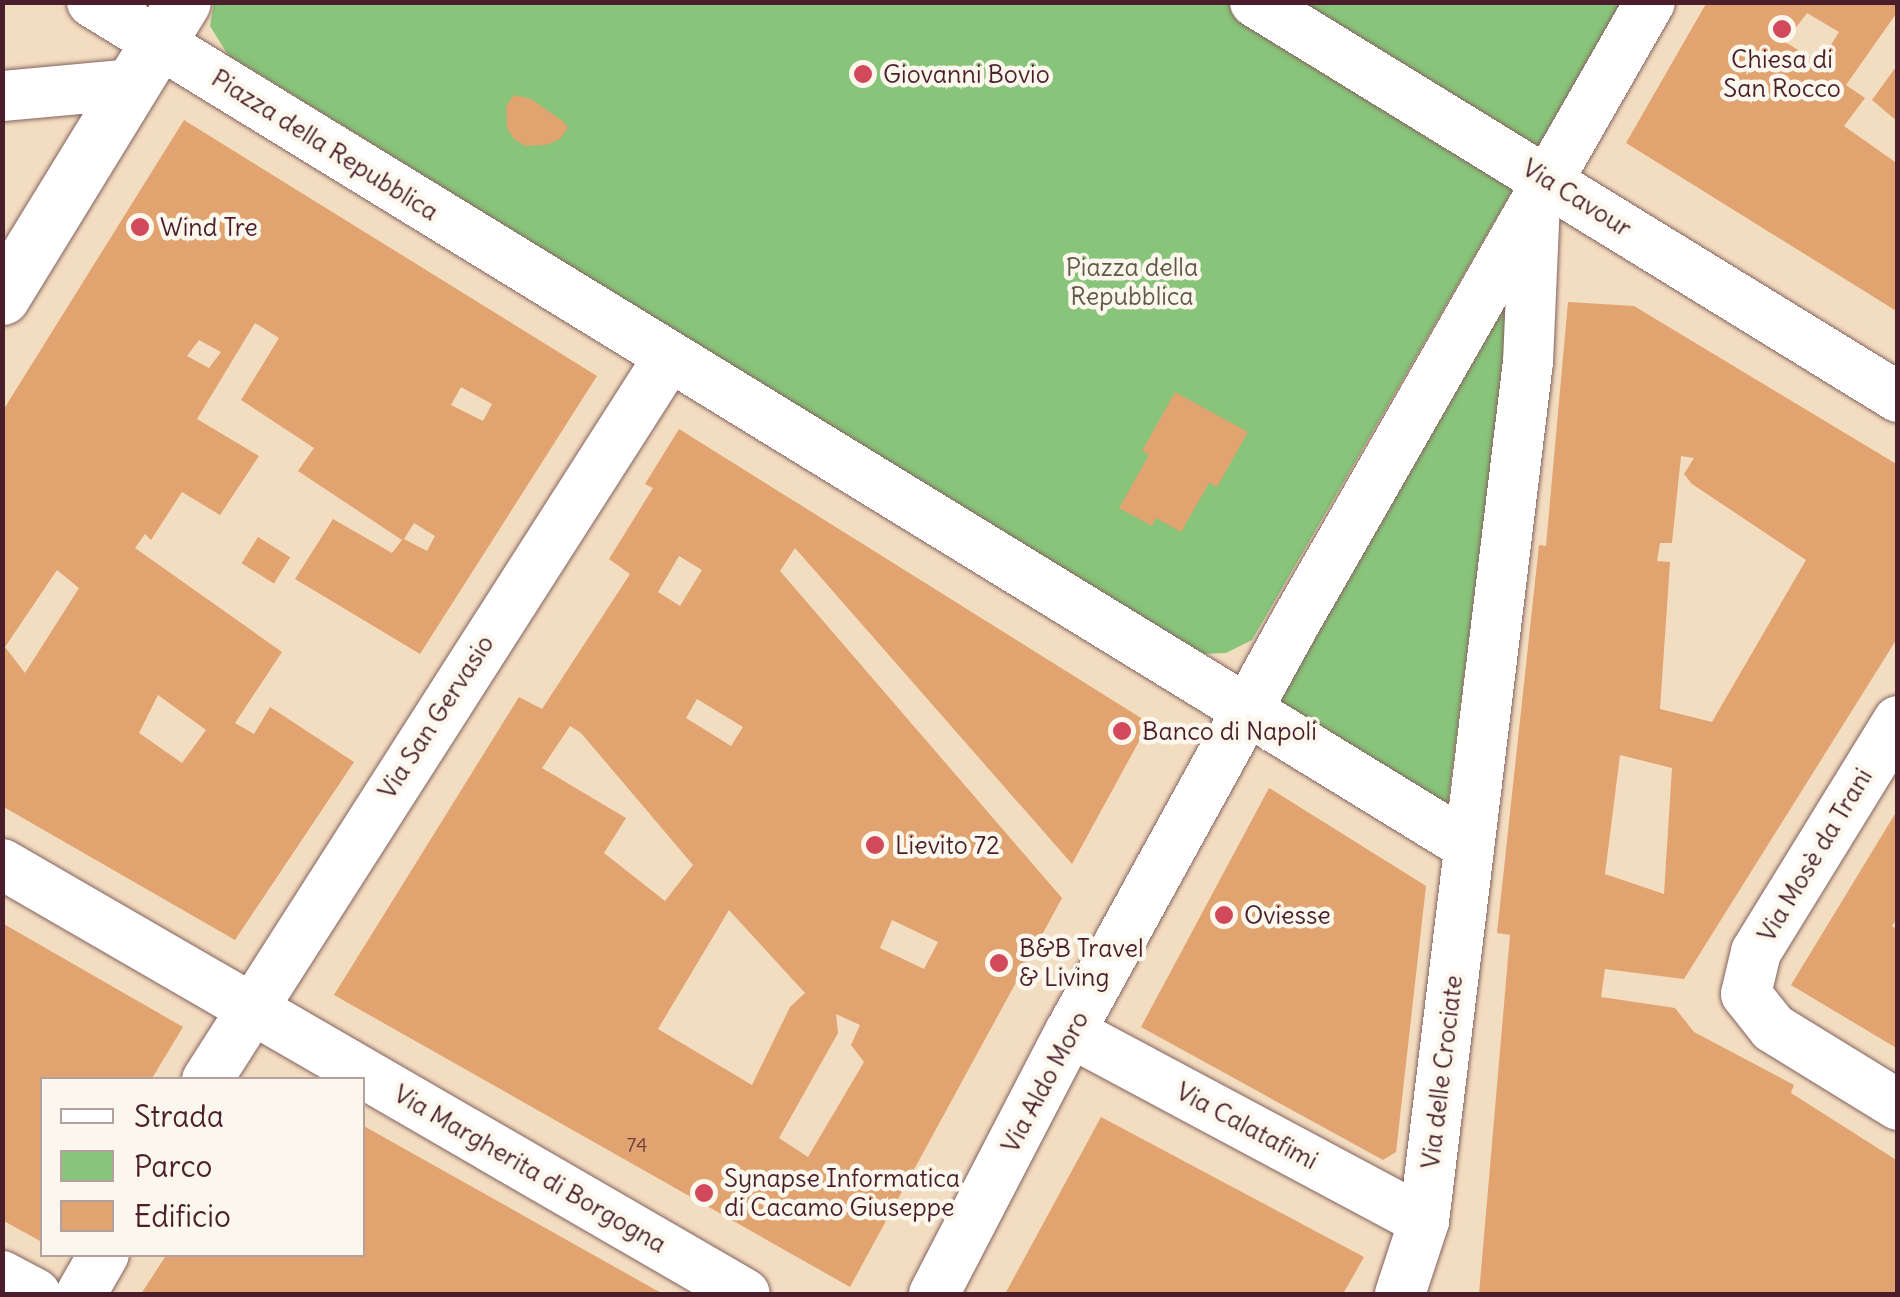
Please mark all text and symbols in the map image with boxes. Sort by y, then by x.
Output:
marker: Chiesa di San Rocco [1771,18,1793,40]
place label: Chiesa di San Rocco [1723,45,1841,104]
place label: Giovanni Bovio [883,59,1050,89]
street label: Piazza della Repubblica [206,63,444,227]
marker: Giovanni Bovio [852,63,874,85]
street label: Via Cavour [1517,153,1637,243]
place label: Wind Tre [160,212,258,242]
marker: Wind Tre [129,216,151,238]
park label: Piazza della Repubblica [1066,253,1198,312]
street label: Via San Gervasio [372,630,500,804]
place label: Banco di Napoli [1142,716,1317,746]
marker: Banco di Napoli [1111,720,1133,742]
street label: Via Mosè da Trani [1751,763,1879,947]
place label: Lievito 72 [895,830,1000,860]
marker: Lievito 72 [864,834,886,856]
place label: Oviesse [1244,900,1331,930]
marker: Oviesse [1213,904,1235,926]
place label: B&B Travel & Living [1019,934,1144,993]
marker: B&B Travel & Living [988,952,1010,974]
street label: Via delle Crociate [1415,974,1469,1170]
street label: Via Aldo Moro [995,1006,1095,1158]
street label: Via Calatafimi [1171,1076,1323,1176]
legend [40,1077,365,1257]
street label: Via Margherita di Borgogna [389,1079,671,1259]
text: Strada [134,1097,224,1135]
house number: 74 [627,1132,647,1156]
text: Parco [134,1147,212,1185]
place label: Synapse Informatica di Cacamo Giuseppe [724,1164,960,1223]
marker: Synapse Informatica di Cacamo Giuseppe [693,1182,715,1204]
text: Edificio [134,1197,231,1235]

